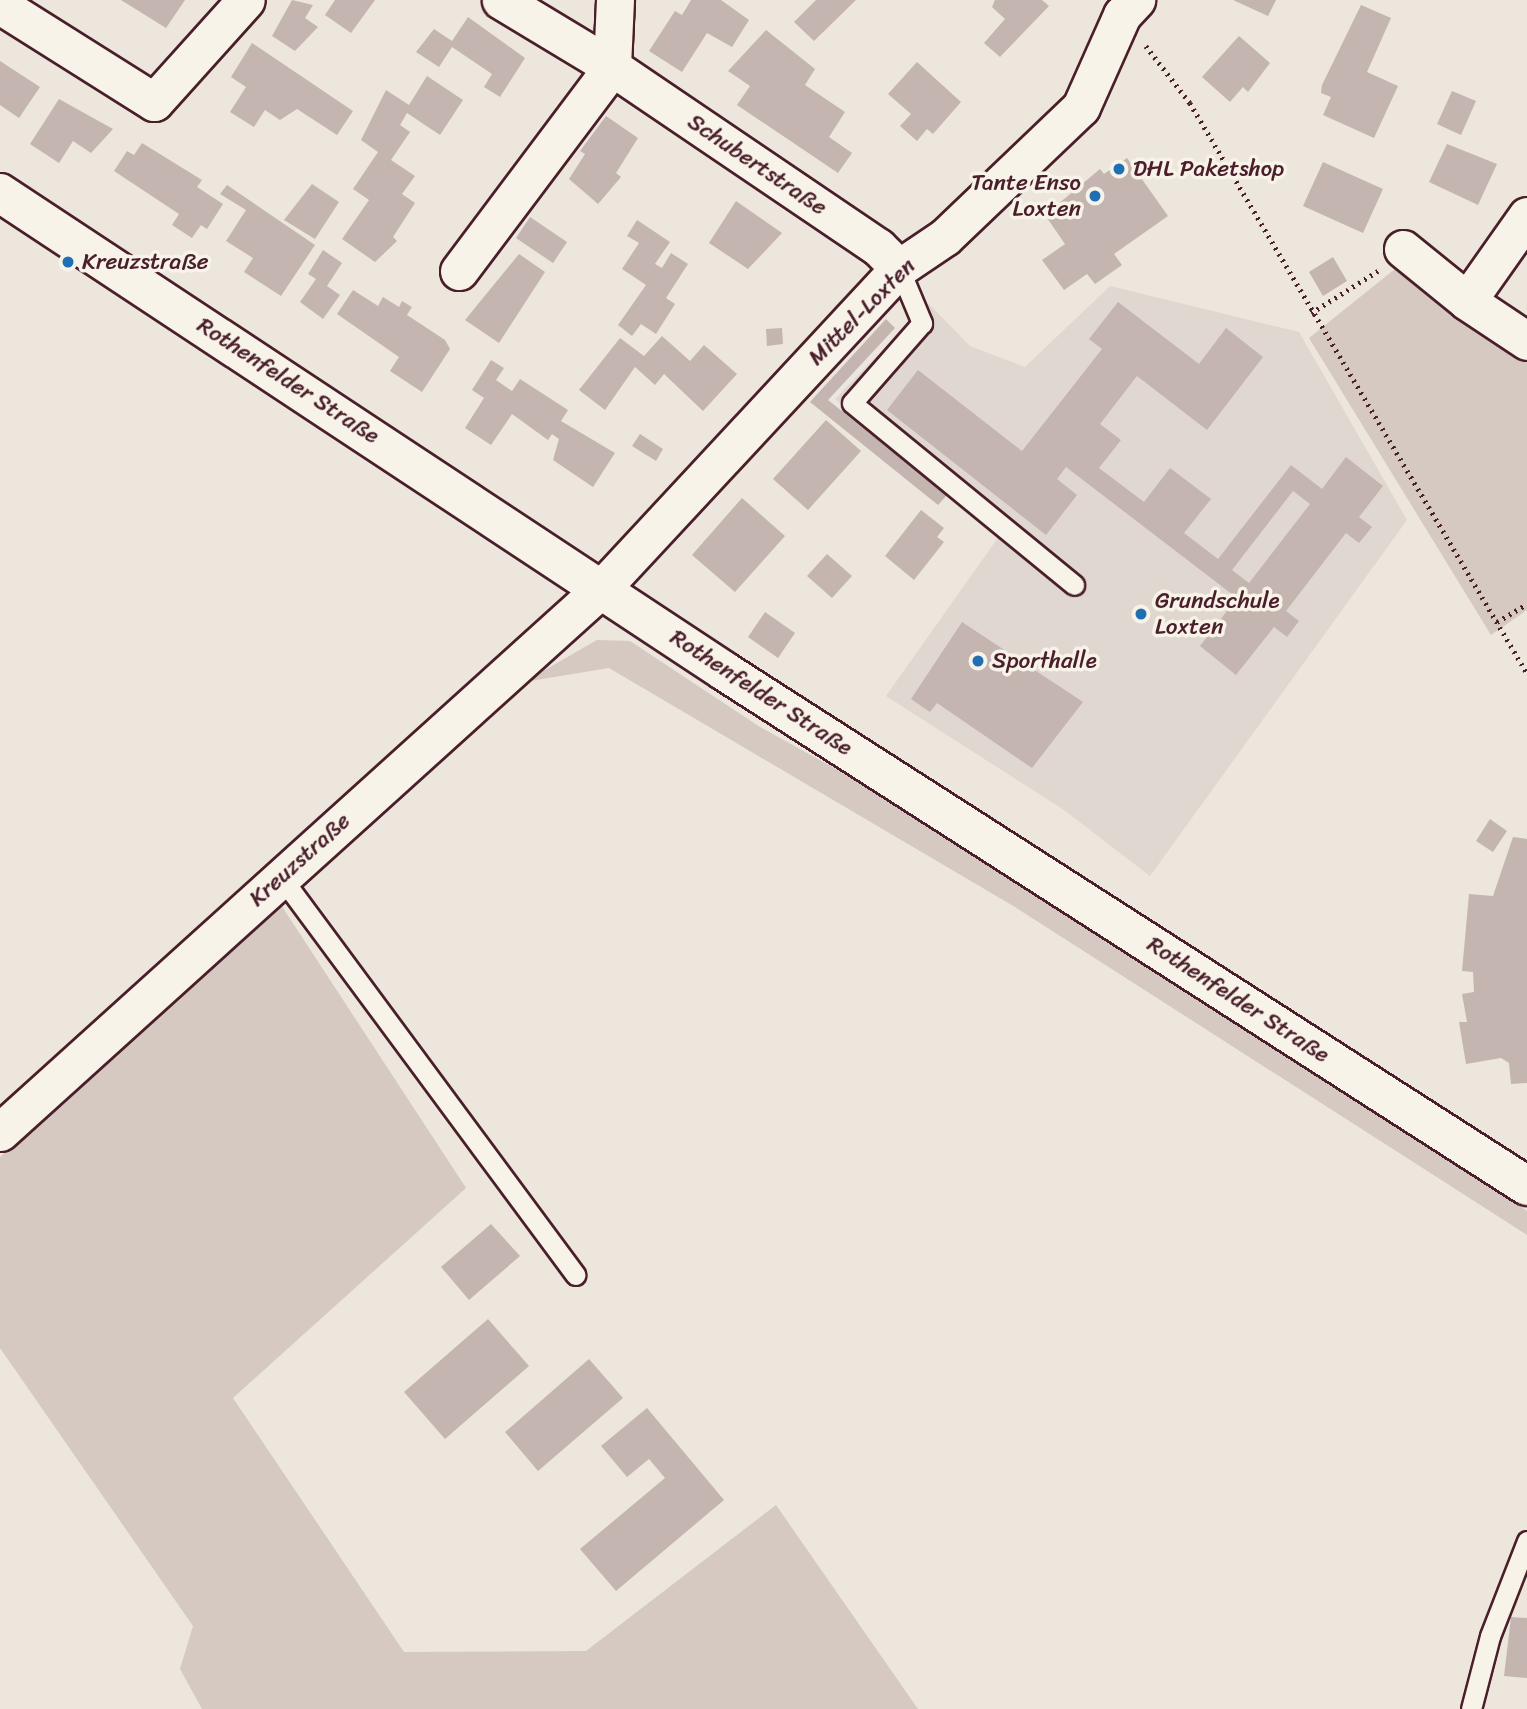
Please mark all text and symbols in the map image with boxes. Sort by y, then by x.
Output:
street label: Schubertstraße [682,108,832,222]
place label: DHL Paketshop [1133,155,1284,183]
marker: DHL Paketshop [1111,161,1127,177]
place label: Tante Enso Loxten [971,169,1081,223]
marker: Tante Enso Loxten [1087,188,1103,204]
place label: Kreuzstraße [82,248,209,276]
street label: Mittel-Loxten [803,253,921,371]
marker: Kreuzstraße [60,254,76,270]
street label: Rothenfelder Straße [191,312,385,450]
place label: Grundschule Loxten [1155,587,1280,641]
marker: Grundschule Loxten [1133,606,1149,622]
street label: Rothenfelder Straße [664,624,858,762]
place label: Sporthalle [992,647,1097,675]
marker: Sporthalle [970,653,986,669]
street label: Kreuzstraße [244,807,356,913]
street label: Rothenfelder Straße [1141,931,1335,1069]

